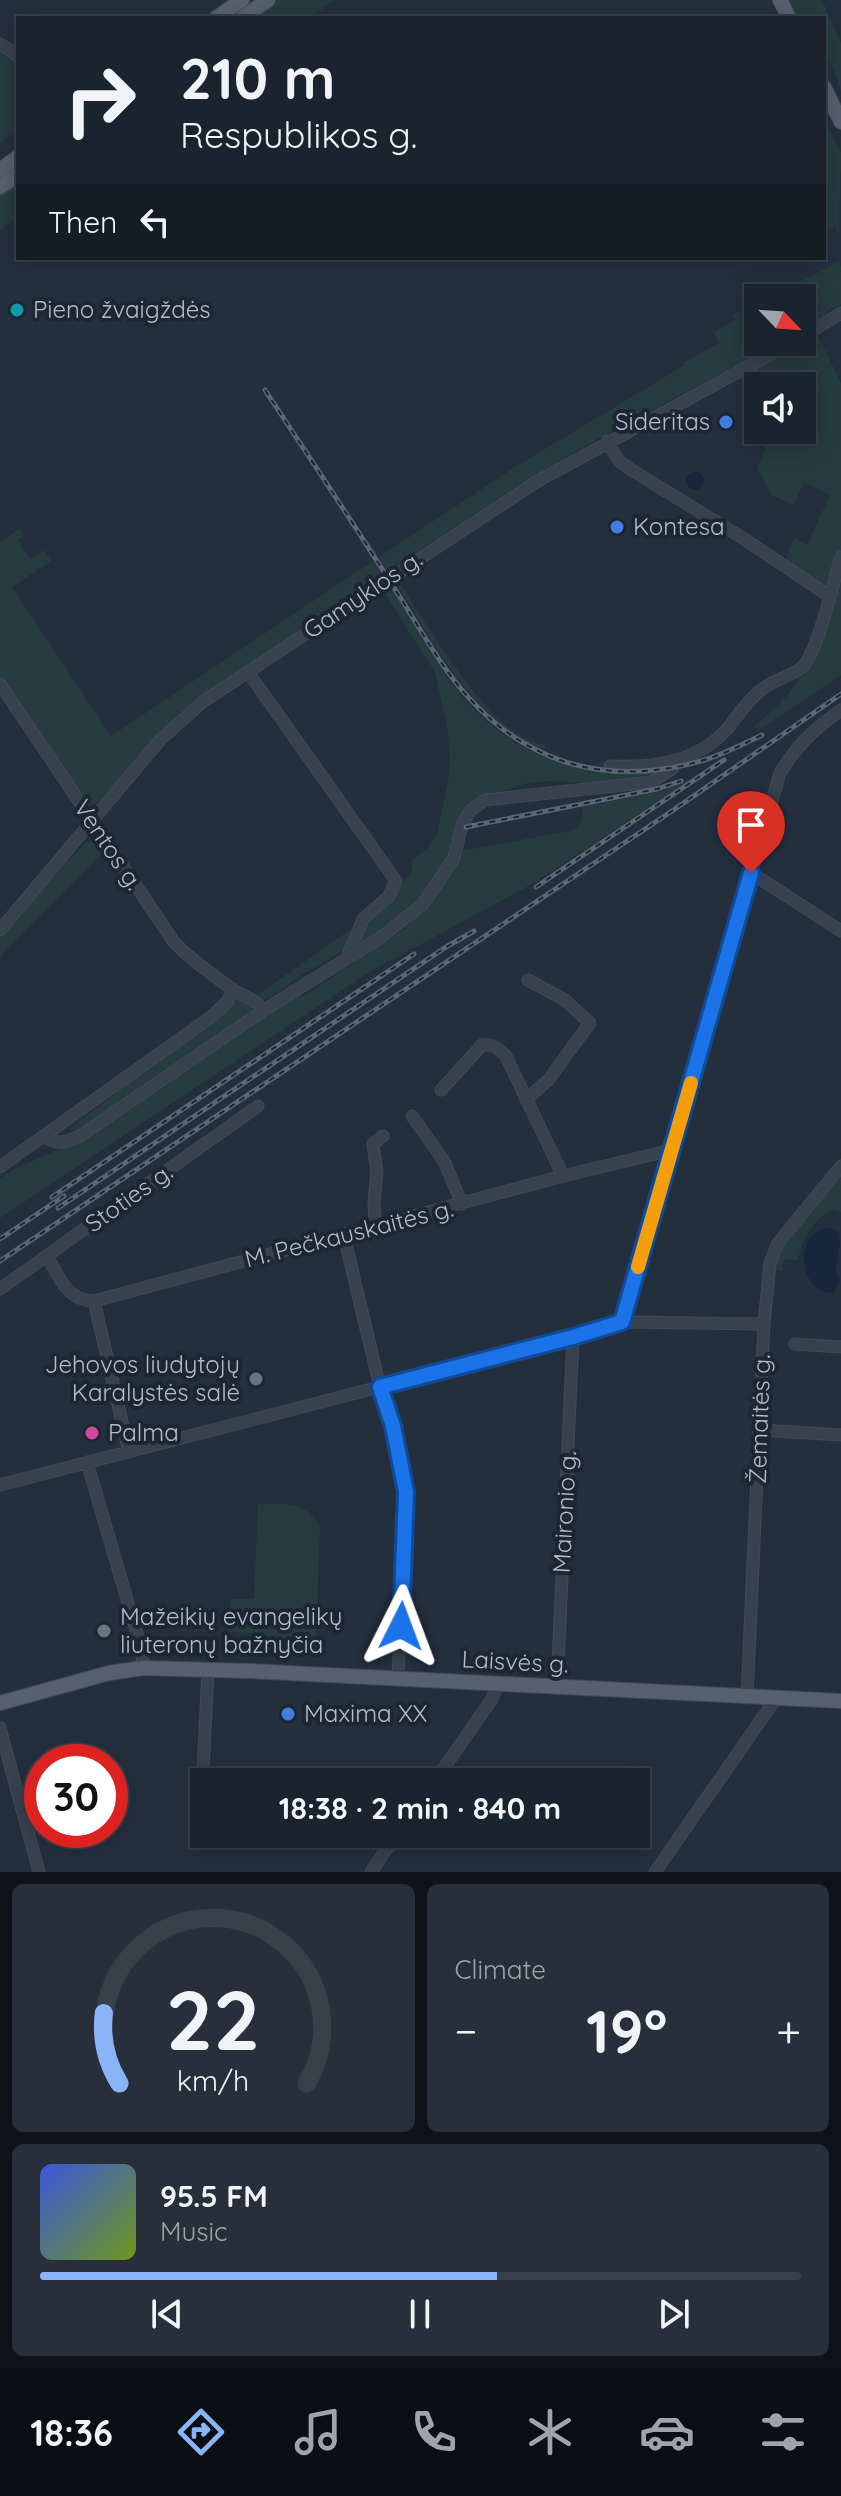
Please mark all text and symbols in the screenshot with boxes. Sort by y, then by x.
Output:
text: 210 m [180,43,335,113]
icon: right [48,48,152,152]
text: Respublikos g. [180,112,417,157]
icon: left [133,200,177,244]
text: Then [48,203,117,241]
north arrow [744,284,816,356]
map controls [744,284,816,444]
place label: Pieno žvaigždės [33,294,211,324]
marker: Pieno žvaigždės [8,301,26,319]
button: sound [744,372,816,444]
place label: Sideritas [615,406,710,436]
marker: Sideritas [717,413,735,431]
place label: Kontesa [633,511,725,541]
marker: Kontesa [608,518,626,536]
street label: Gamyklos g. [297,544,427,645]
pin [717,791,785,873]
street label: Ventos g. [68,794,150,895]
icon: arrive [729,803,773,847]
street label: Stoties g. [79,1156,178,1238]
street label: M. Pečkauskaitės g. [241,1193,456,1273]
place label: Jehovos liudytojų Karalystės salė [45,1349,240,1407]
street label: Žemaitės g. [742,1354,776,1484]
marker: Jehovos liudytojų Karalystės salė [247,1370,265,1388]
place label: Palma [108,1417,179,1447]
marker: Palma [83,1424,101,1442]
street label: Maironio g. [546,1450,582,1574]
position arrow [359,1584,443,1668]
place label: Mažeikių evangelikų liuteronų bažnyčia [120,1601,342,1659]
marker: Mažeikių evangelikų liuteronų bažnyčia [95,1622,113,1640]
street label: Laisvės g. [461,1643,569,1679]
place label: Maxima XX [304,1698,427,1728]
marker: Maxima XX [279,1705,297,1723]
speed limit sign: 30 [24,1744,128,1848]
text: 18:38 · 2 min · 840 m [279,1789,561,1827]
text: Climate [455,1953,546,1986]
text: 22 [166,1967,261,2071]
text: 19° [586,1993,667,2068]
text: − [455,2003,477,2058]
text: + [776,2003,801,2058]
text: km/h [177,2062,250,2098]
text: 95.5 FM [160,2177,268,2215]
text: Music [160,2215,228,2248]
icon: previous [145,2292,189,2336]
icon: pause [398,2292,442,2336]
icon: next [652,2292,696,2336]
icon: directions [173,2404,229,2460]
icon: music [290,2404,346,2460]
icon: phone [406,2404,462,2460]
icon: climate [522,2404,578,2460]
icon: car [639,2404,695,2460]
icon: filters [755,2404,811,2460]
text: 18:36 [30,2410,113,2455]

